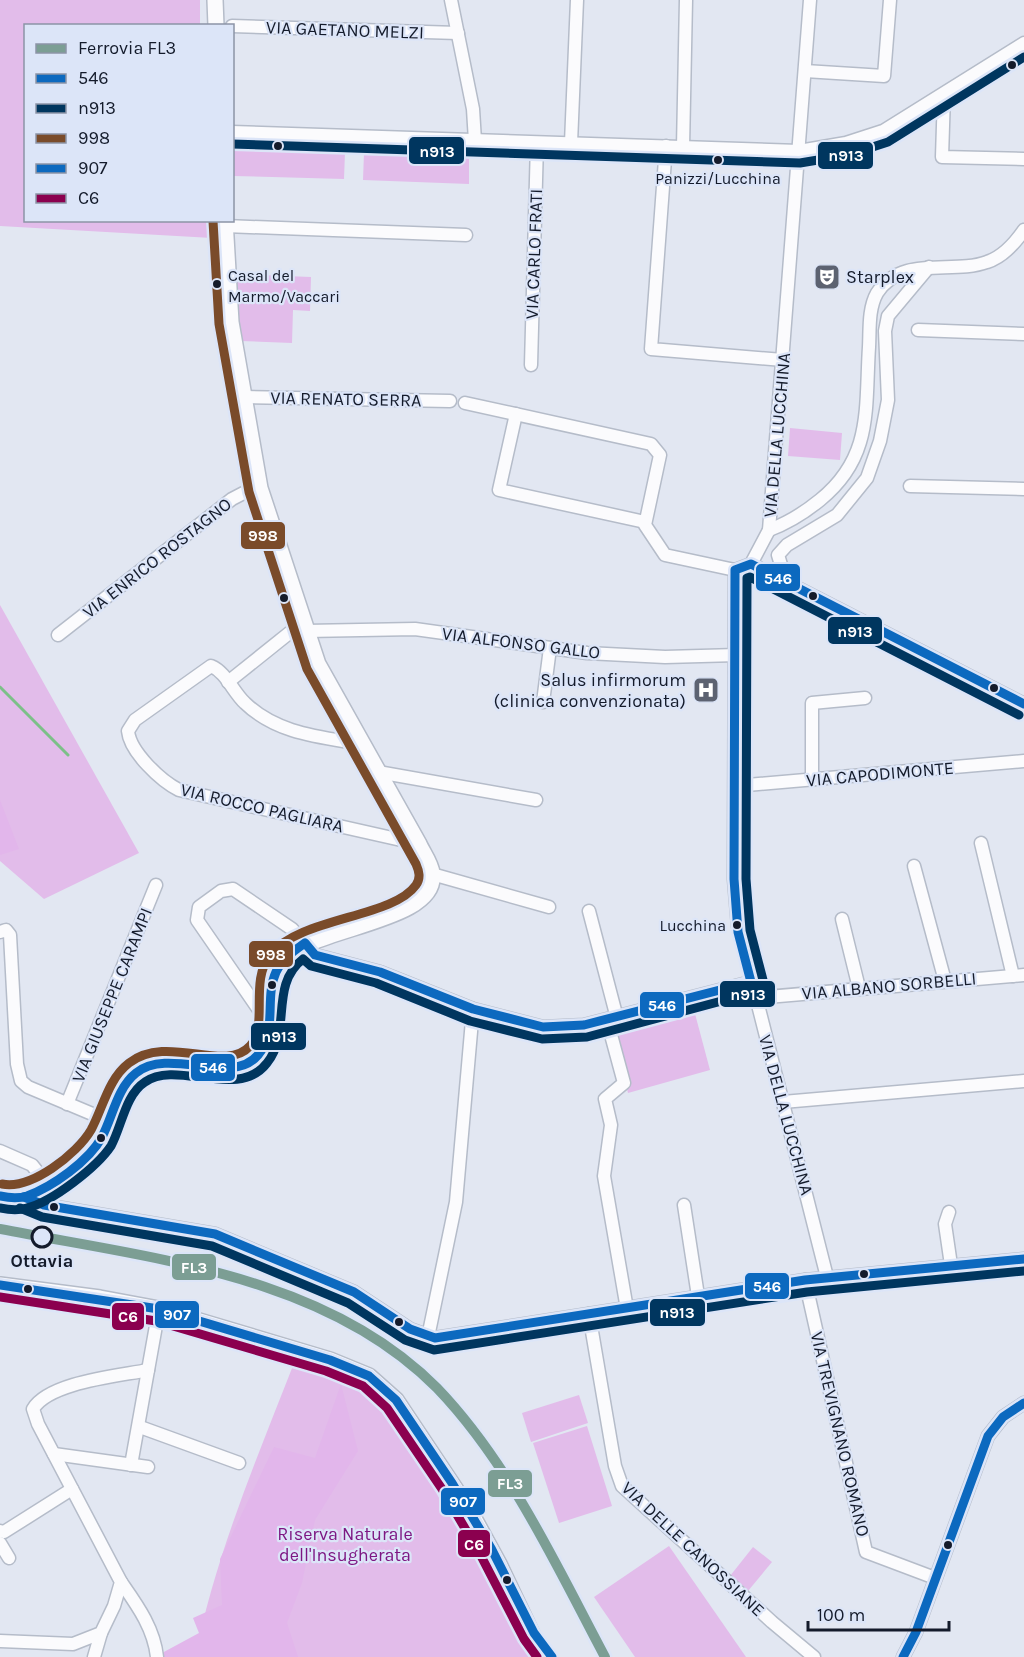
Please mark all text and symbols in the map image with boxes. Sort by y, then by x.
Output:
street label: VIA GAETANO MELZI [266,16,424,44]
legend [24,24,234,222]
text: Ferrovia FL3 [78,37,176,59]
unlabelled marker [1006,59,1018,71]
text: 546 [78,67,109,89]
text: n913 [78,97,116,119]
text: 998 [78,127,110,149]
line badge: n913 [408,136,465,165]
unlabelled marker [272,140,284,152]
line badge: n913 [817,141,874,170]
text: n913 [419,142,455,161]
text: n913 [828,146,864,165]
marker: Panizzi/Lucchina [712,154,724,166]
text: 907 [78,157,108,179]
place label: Panizzi/Lucchina [655,169,781,188]
text: C6 [78,187,99,209]
street label: VIA CARLO FRATI [521,188,547,320]
theatre icon: Starplex [812,262,842,292]
place label: Casal del Marmo/Vaccari [228,266,340,306]
place label: Starplex [846,266,914,288]
marker: Casal del Marmo/Vaccari [211,278,223,290]
street label: VIA DELLA LUCCHINA [759,352,795,518]
street label: VIA RENATO SERRA [270,387,422,411]
street label: VIA ENRICO ROSTAGNO [78,493,236,623]
line badge: 998 [240,521,286,550]
text: 998 [248,526,278,545]
line badge: 546 [755,563,801,592]
text: 546 [764,569,792,588]
unlabelled marker [807,590,819,602]
unlabelled marker [278,592,290,604]
line badge: n913 [827,616,883,645]
street label: VIA ALFONSO GALLO [441,622,601,664]
text: n913 [837,622,873,641]
place label: Salus infirmorum (clinica convenzionata) [493,669,686,712]
hospital icon: Salus infirmorum (clinica convenzionata) [691,675,721,705]
unlabelled marker [988,682,1000,694]
street label: VIA CAPODIMONTE [805,757,955,791]
street label: VIA ROCCO PAGLIARA [178,779,346,837]
street label: VIA GIUSEPPE CARAMPI [67,904,157,1086]
place label: Lucchina [659,916,726,935]
marker: Lucchina [731,919,743,931]
line badge: 998 [248,940,294,968]
text: 998 [256,945,286,964]
street label: VIA ALBANO SORBELLI [801,967,977,1005]
unlabelled marker [266,979,278,991]
line badge: n913 [719,980,776,1008]
text: n913 [730,985,766,1004]
line badge: 546 [639,991,685,1019]
text: 546 [648,996,676,1015]
line badge: n913 [250,1022,307,1051]
text: n913 [261,1027,297,1046]
street label: VIA DELLA LUCCHINA [754,1032,818,1198]
line badge: 546 [190,1053,236,1082]
text: 546 [199,1058,227,1077]
unlabelled marker [95,1132,107,1144]
unlabelled marker [48,1201,60,1213]
marker: Ottavia [31,1226,53,1248]
place label: Ottavia [11,1250,73,1272]
line badge: FL3 [171,1253,217,1281]
text: FL3 [181,1258,207,1277]
unlabelled marker [858,1268,870,1280]
line badge: 546 [744,1272,790,1300]
text: 546 [753,1277,781,1296]
unlabelled marker [22,1283,34,1295]
line badge: n913 [649,1298,706,1327]
line badge: 907 [154,1300,200,1329]
line badge: C6 [111,1302,145,1331]
text: n913 [659,1303,695,1322]
text: 907 [163,1305,191,1324]
text: C6 [118,1307,138,1326]
unlabelled marker [393,1316,405,1328]
street label: VIA TREVIGNANO ROMANO [806,1329,874,1539]
line badge: FL3 [487,1469,533,1498]
text: FL3 [497,1474,523,1493]
street label: VIA DELLE CANOSSIANE [617,1477,769,1621]
line badge: 907 [440,1487,486,1516]
text: 907 [449,1492,477,1511]
park label: Riserva Naturale dell'Insugherata [277,1523,413,1566]
line badge: C6 [457,1529,491,1558]
text: C6 [464,1535,484,1554]
unlabelled marker [942,1539,954,1551]
unlabelled marker [501,1574,513,1586]
scale bar [808,1594,949,1632]
text: 100 m [817,1604,865,1626]

